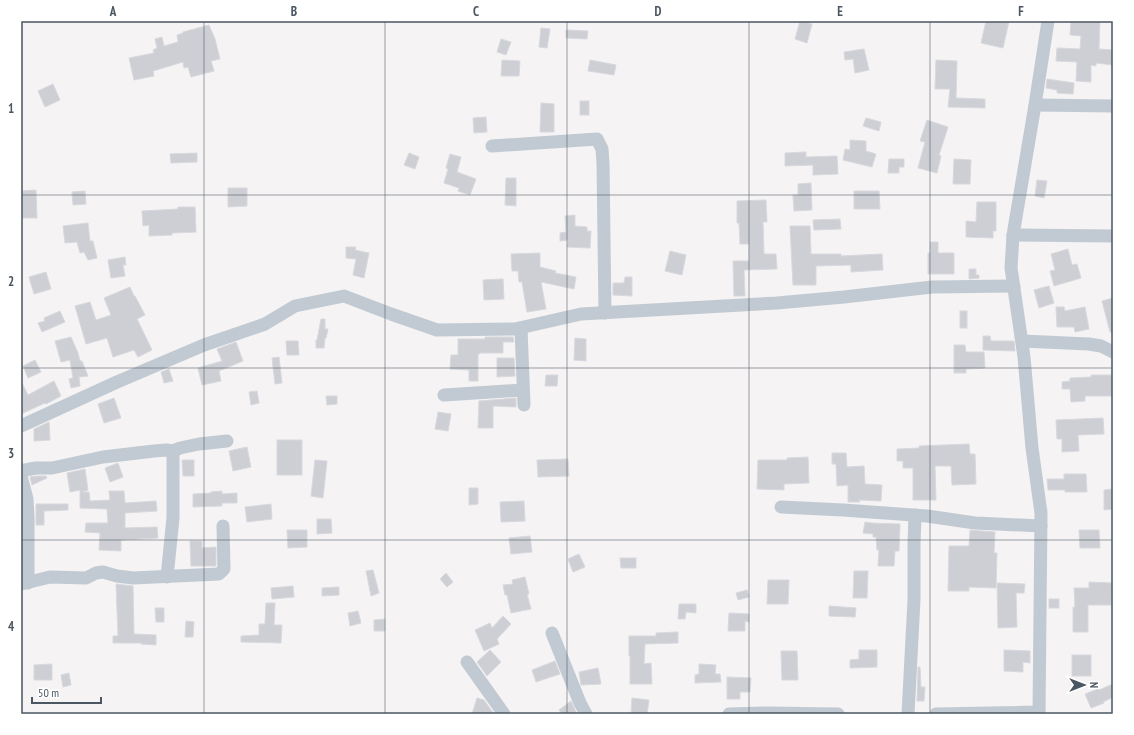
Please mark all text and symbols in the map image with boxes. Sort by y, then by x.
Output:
text: A [109,3,117,20]
text: B [291,3,297,20]
text: C [473,3,479,20]
text: D [655,3,662,20]
text: E [837,3,843,20]
text: F [1018,3,1024,20]
text: 1 [8,100,14,117]
text: 2 [8,273,14,290]
text: 3 [8,445,14,462]
text: 4 [8,618,15,635]
north arrow [1064,665,1104,705]
scale bar [32,679,101,705]
text: N [1087,682,1101,688]
text: 50 m [38,685,59,700]

